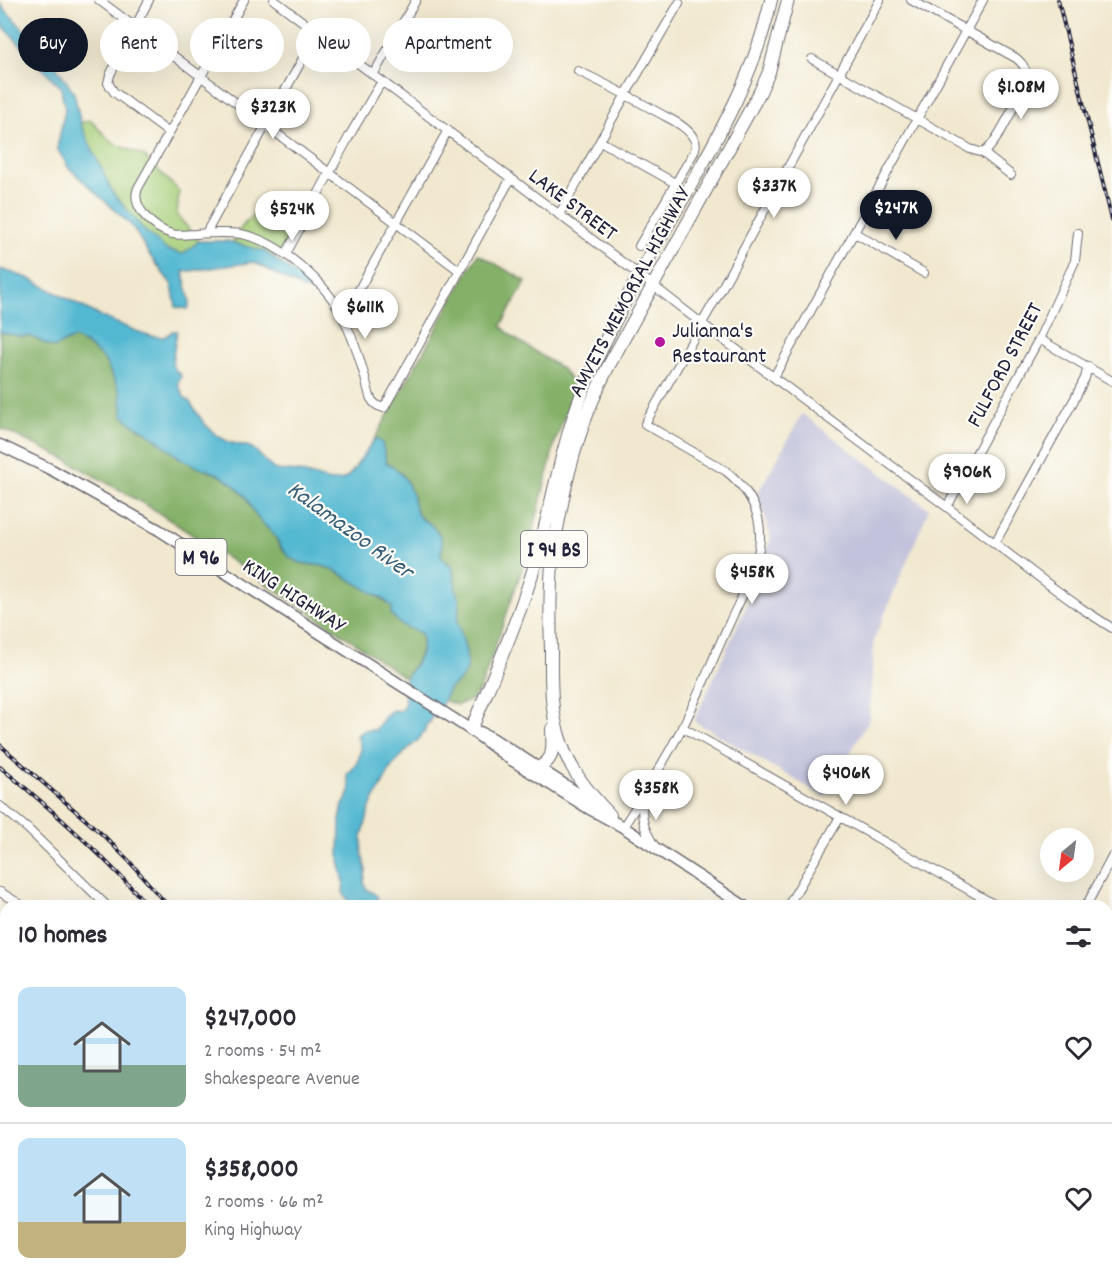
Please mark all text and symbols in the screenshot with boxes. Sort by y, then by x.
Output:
chip: Buy [18,18,88,72]
chip: Rent [100,18,178,72]
chip: Filters [190,18,284,72]
chip: New [296,18,371,72]
chip: Apartment [383,18,513,72]
pin: $1.08M [972,69,1070,120]
text: $1.08M [997,74,1045,102]
pin: $323K [231,89,315,140]
text: $323K [250,94,296,122]
street label: LAKE STREET [521,162,623,250]
pin: $337K [732,168,816,219]
text: $337K [752,173,796,201]
street label: AMVETS MEMORIAL HIGHWAY [562,181,700,403]
pin: $247K [854,190,938,241]
pin: $524K [250,191,334,242]
text: $247K [874,195,918,223]
text: $524K [269,196,315,224]
pin: $611K [323,289,407,340]
text: $611K [346,294,384,322]
street label: FULFORD STREET [960,298,1052,433]
place label: Julianna's Restaurant [672,317,766,373]
marker: Julianna's Restaurant [653,335,667,349]
pin: $906K [925,454,1009,505]
text: $906K [942,459,992,487]
water label: Kalamazoo River [279,474,422,591]
road number: I 94 BS [521,531,587,567]
road number: M 96 [176,539,226,575]
street label: KING HIGHWAY [236,552,351,642]
pin: $458K [710,554,794,605]
text: $458K [730,559,774,587]
pin: $406K [804,755,888,806]
text: $406K [822,760,870,788]
pin: $358K [614,770,698,821]
text: $358K [633,775,679,803]
north arrow [1040,828,1094,882]
map controls [1040,828,1094,882]
text: 10 homes [18,918,108,955]
icon: filters [1062,920,1095,953]
text: $247,000 [204,1001,297,1038]
icon: home [66,1011,138,1083]
icon: heart [1062,1031,1095,1064]
text: 2 rooms · 54 m² [204,1038,322,1066]
text: Shakespeare Avenue [204,1066,360,1094]
text: $358,000 [204,1152,299,1189]
icon: home [66,1162,138,1234]
icon: heart [1062,1182,1095,1215]
text: 2 rooms · 66 m² [204,1189,324,1217]
text: King Highway [204,1217,302,1245]

